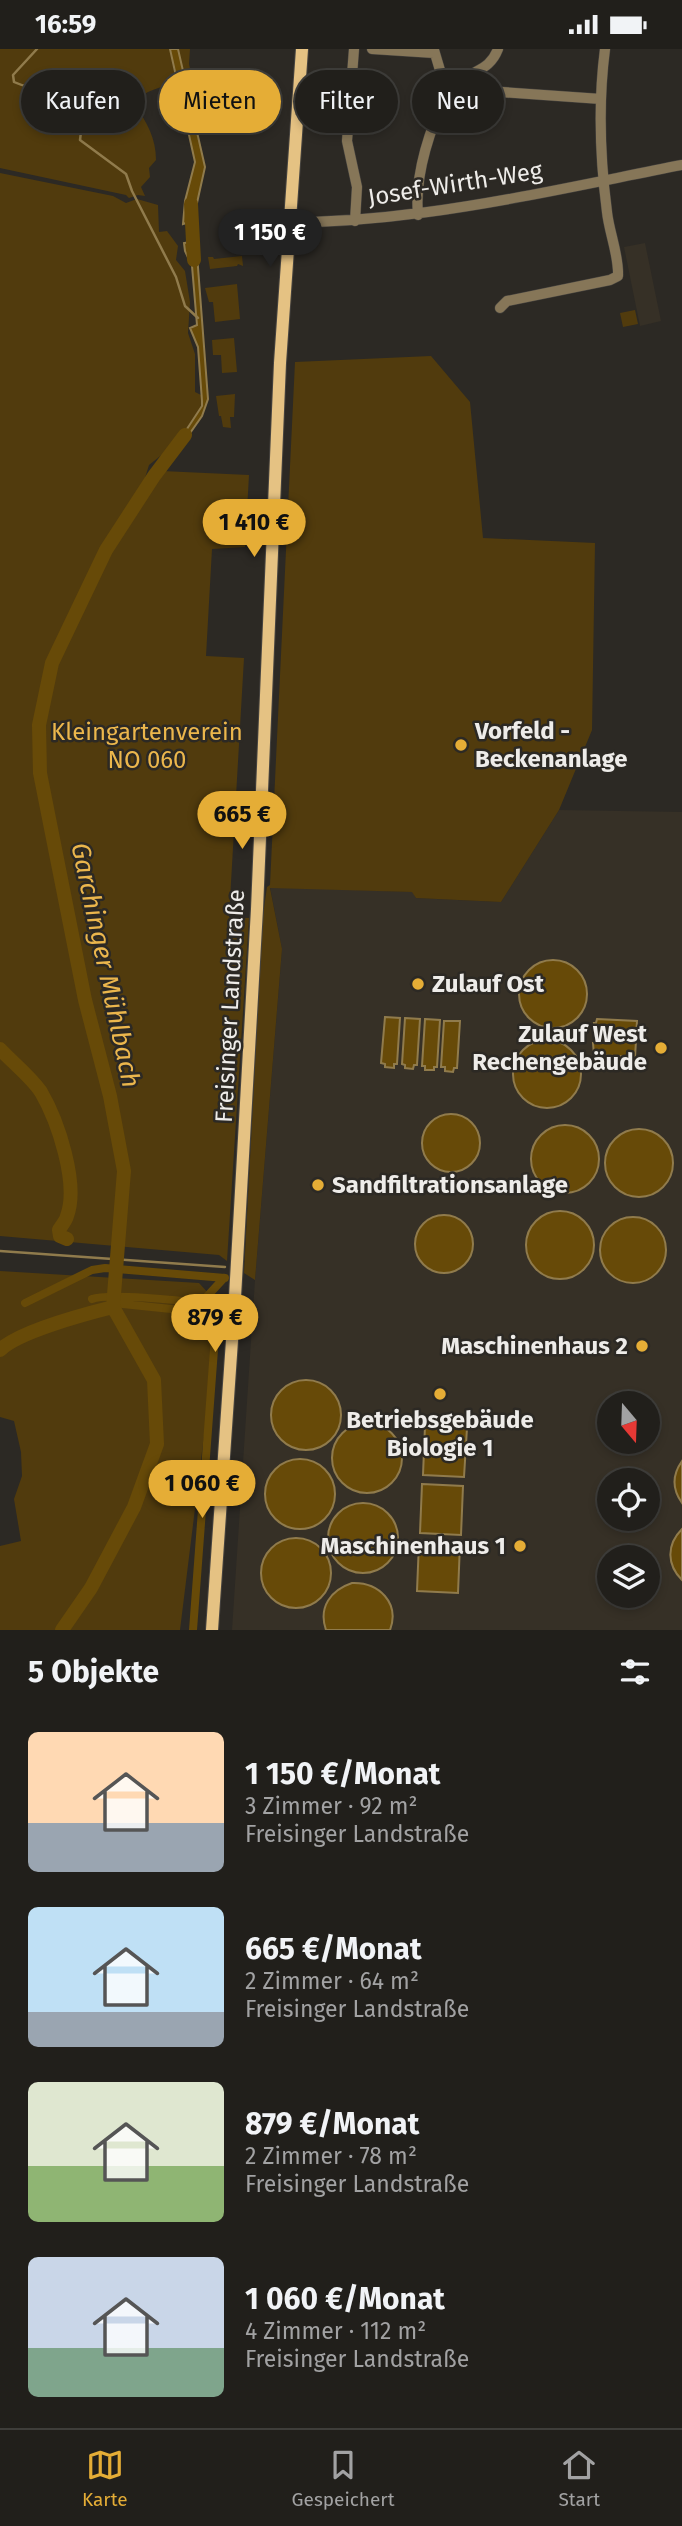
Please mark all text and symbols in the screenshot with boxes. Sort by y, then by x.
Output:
text: 16:59 [35,9,96,40]
chip: Kaufen [21,70,145,133]
chip: Mieten [159,70,281,133]
chip: Filter [295,70,398,133]
chip: Neu [412,70,504,133]
street label: Josef-Wirth-Weg [366,156,545,212]
pin: 1 150 € [205,209,335,269]
text: 1 150 € [234,218,306,246]
pin: 1 410 € [189,499,319,559]
text: 1 410 € [219,508,289,536]
place label: Vorfeld - Beckenanlage [474,717,627,773]
park label: Kleingartenverein NO 060 [51,718,243,774]
marker: Vorfeld - Beckenanlage [453,737,469,753]
pin: 665 € [193,791,291,851]
text: 665 € [213,800,271,828]
water label: Garchinger Mühlbach [64,840,147,1091]
street label: Freisinger Landstraße [210,888,250,1124]
place label: Zulauf Ost [432,970,545,998]
marker: Zulauf Ost [410,976,426,992]
place label: Zulauf West Rechengebäude [472,1020,648,1076]
marker: Zulauf West Rechengebäude [653,1040,669,1056]
place label: Sandfiltrationsanlage [332,1171,568,1199]
marker: Sandfiltrationsanlage [310,1177,326,1193]
pin: 879 € [166,1295,264,1354]
text: 879 € [187,1303,243,1331]
place label: Maschinenhaus 2 [441,1332,628,1360]
marker: Maschinenhaus 2 [634,1338,650,1354]
marker: Betriebsgebäude Biologie 1 [432,1386,448,1402]
north arrow [597,1391,660,1454]
map controls [597,1391,660,1608]
place label: Betriebsgebäude Biologie 1 [346,1406,534,1462]
pin: 1 060 € [137,1461,267,1520]
button: locate [597,1468,660,1531]
text: 1 060 € [164,1469,240,1497]
place label: Maschinenhaus 1 [320,1532,506,1560]
marker: Maschinenhaus 1 [512,1538,528,1554]
button: layers [597,1545,660,1608]
icon: filters [616,1653,654,1691]
text: 5 Objekte [28,1654,159,1690]
text: 1 150 €/Monat [245,1756,440,1792]
icon: home [84,1760,168,1844]
text: 3 Zimmer · 92 m² [245,1792,417,1820]
text: Freisinger Landstraße [245,1820,469,1848]
text: 665 €/Monat [245,1931,422,1967]
icon: home [84,1935,168,2019]
text: 2 Zimmer · 64 m² [245,1967,419,1995]
text: Freisinger Landstraße [245,1995,469,2023]
text: 879 €/Monat [245,2106,419,2142]
icon: home [84,2110,168,2194]
text: 2 Zimmer · 78 m² [245,2142,417,2170]
text: Freisinger Landstraße [245,2170,469,2198]
text: 1 060 €/Monat [245,2281,445,2317]
icon: home [84,2285,168,2369]
text: 4 Zimmer · 112 m² [245,2317,426,2345]
text: Freisinger Landstraße [245,2345,469,2373]
tab: Karte [82,2446,128,2511]
tab: Gespeichert [292,2446,395,2511]
tab: Start [558,2446,600,2511]

